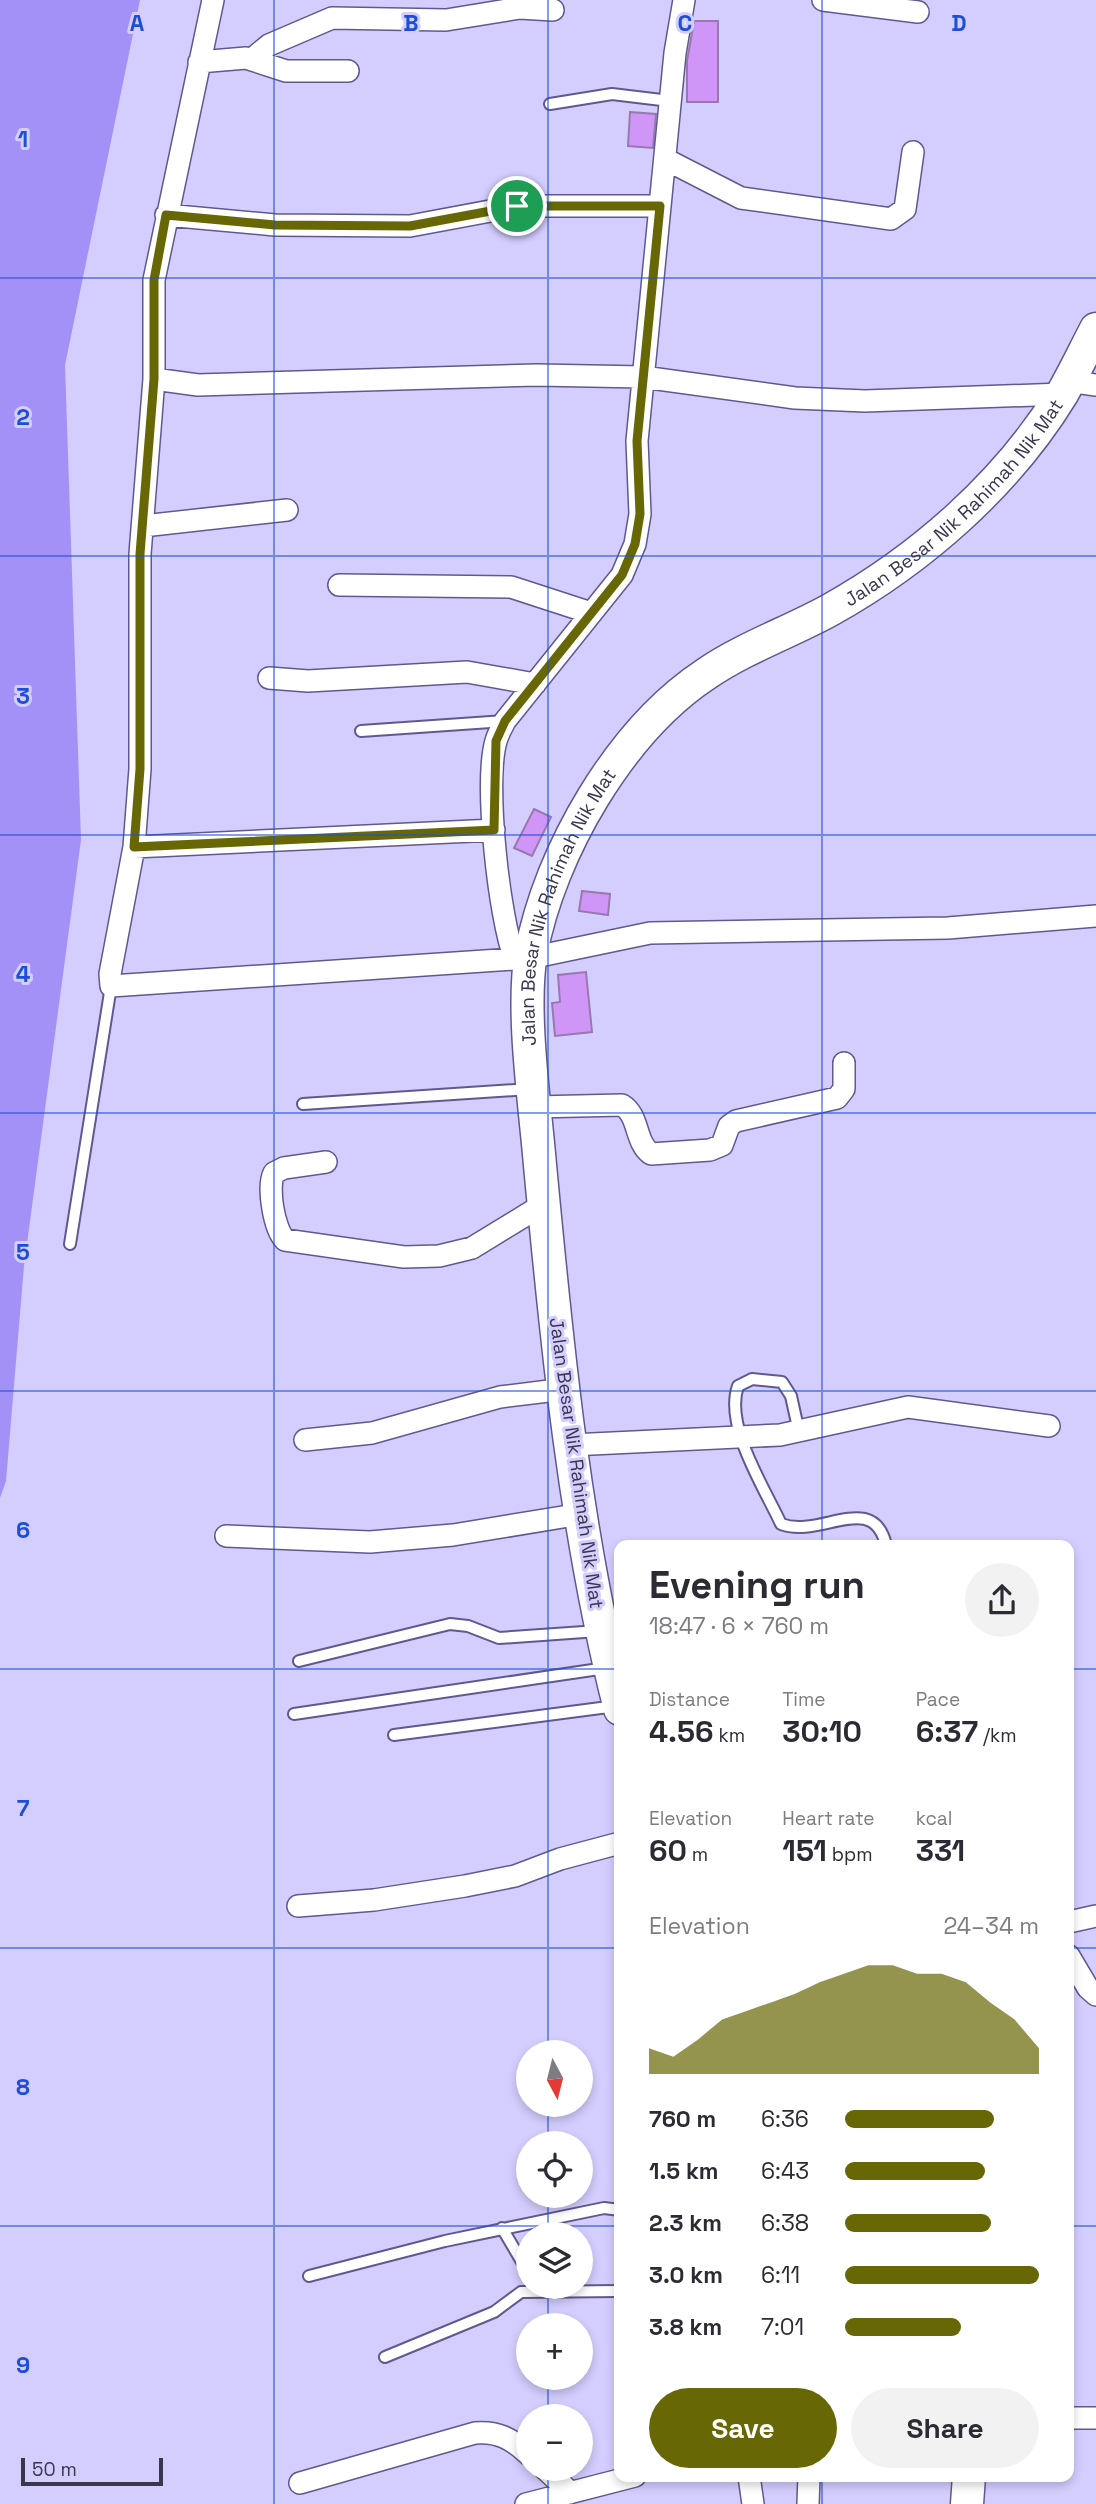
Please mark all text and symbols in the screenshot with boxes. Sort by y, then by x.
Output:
text: A [130,8,145,38]
text: B [403,8,419,38]
text: C [678,8,692,38]
text: D [951,8,967,38]
text: 1 [18,124,28,154]
pin [487,176,547,236]
icon: arrive [498,187,536,225]
street label: Jalan Besar Nik Rahimah Nik Mat [840,394,1069,612]
text: 2 [16,402,30,432]
text: 3 [16,681,30,711]
street label: Jalan Besar Nik Rahimah Nik Mat [515,763,622,1047]
text: 4 [16,959,31,989]
text: 5 [16,1237,30,1267]
street label: Jalan Besar Nik Rahimah Nik Mat [544,1316,609,1610]
text: 6 [16,1515,30,1545]
text: Evening run [649,1561,865,1609]
button: share [965,1563,1039,1637]
text: 18:47 · 6 × 760 m [649,1611,829,1641]
text: Distance [649,1687,730,1712]
text: Time [782,1687,826,1712]
text: Pace [916,1687,960,1712]
text: 4.56 [649,1712,714,1751]
text: 30:10 [782,1712,862,1751]
text: 6:37 [916,1712,978,1751]
text: km [714,1723,745,1748]
text: /km [978,1723,1016,1748]
text: 7 [17,1793,30,1823]
text: Elevation [649,1806,732,1831]
text: Heart rate [782,1806,875,1831]
text: kcal [916,1806,952,1831]
text: 60 [649,1831,687,1870]
text: 151 [782,1831,827,1870]
text: 331 [916,1831,965,1870]
text: m [687,1842,708,1867]
text: bpm [827,1842,873,1867]
text: Elevation [649,1911,750,1941]
text: 24–34 m [944,1911,1039,1941]
north arrow [516,2040,593,2118]
map controls [516,2040,593,2481]
text: 8 [16,2072,30,2102]
text: 760 m [649,2104,716,2134]
text: 6:36 [761,2104,809,2134]
button: locate [516,2131,593,2208]
text: 1.5 km [649,2156,719,2186]
text: 6:43 [761,2156,809,2186]
text: 2.3 km [649,2208,722,2238]
text: 6:38 [761,2208,809,2238]
button: layers [516,2222,593,2299]
text: 3.0 km [649,2260,723,2290]
text: 6:11 [761,2260,800,2290]
text: 3.8 km [649,2312,722,2342]
text: 7:01 [761,2312,804,2342]
button: + [516,2313,593,2390]
text: 9 [16,2350,30,2380]
button: Save [649,2388,837,2468]
button: Share [851,2388,1039,2468]
button: − [516,2404,593,2481]
scale bar [21,2455,163,2487]
text: 50 m [32,2457,77,2482]

